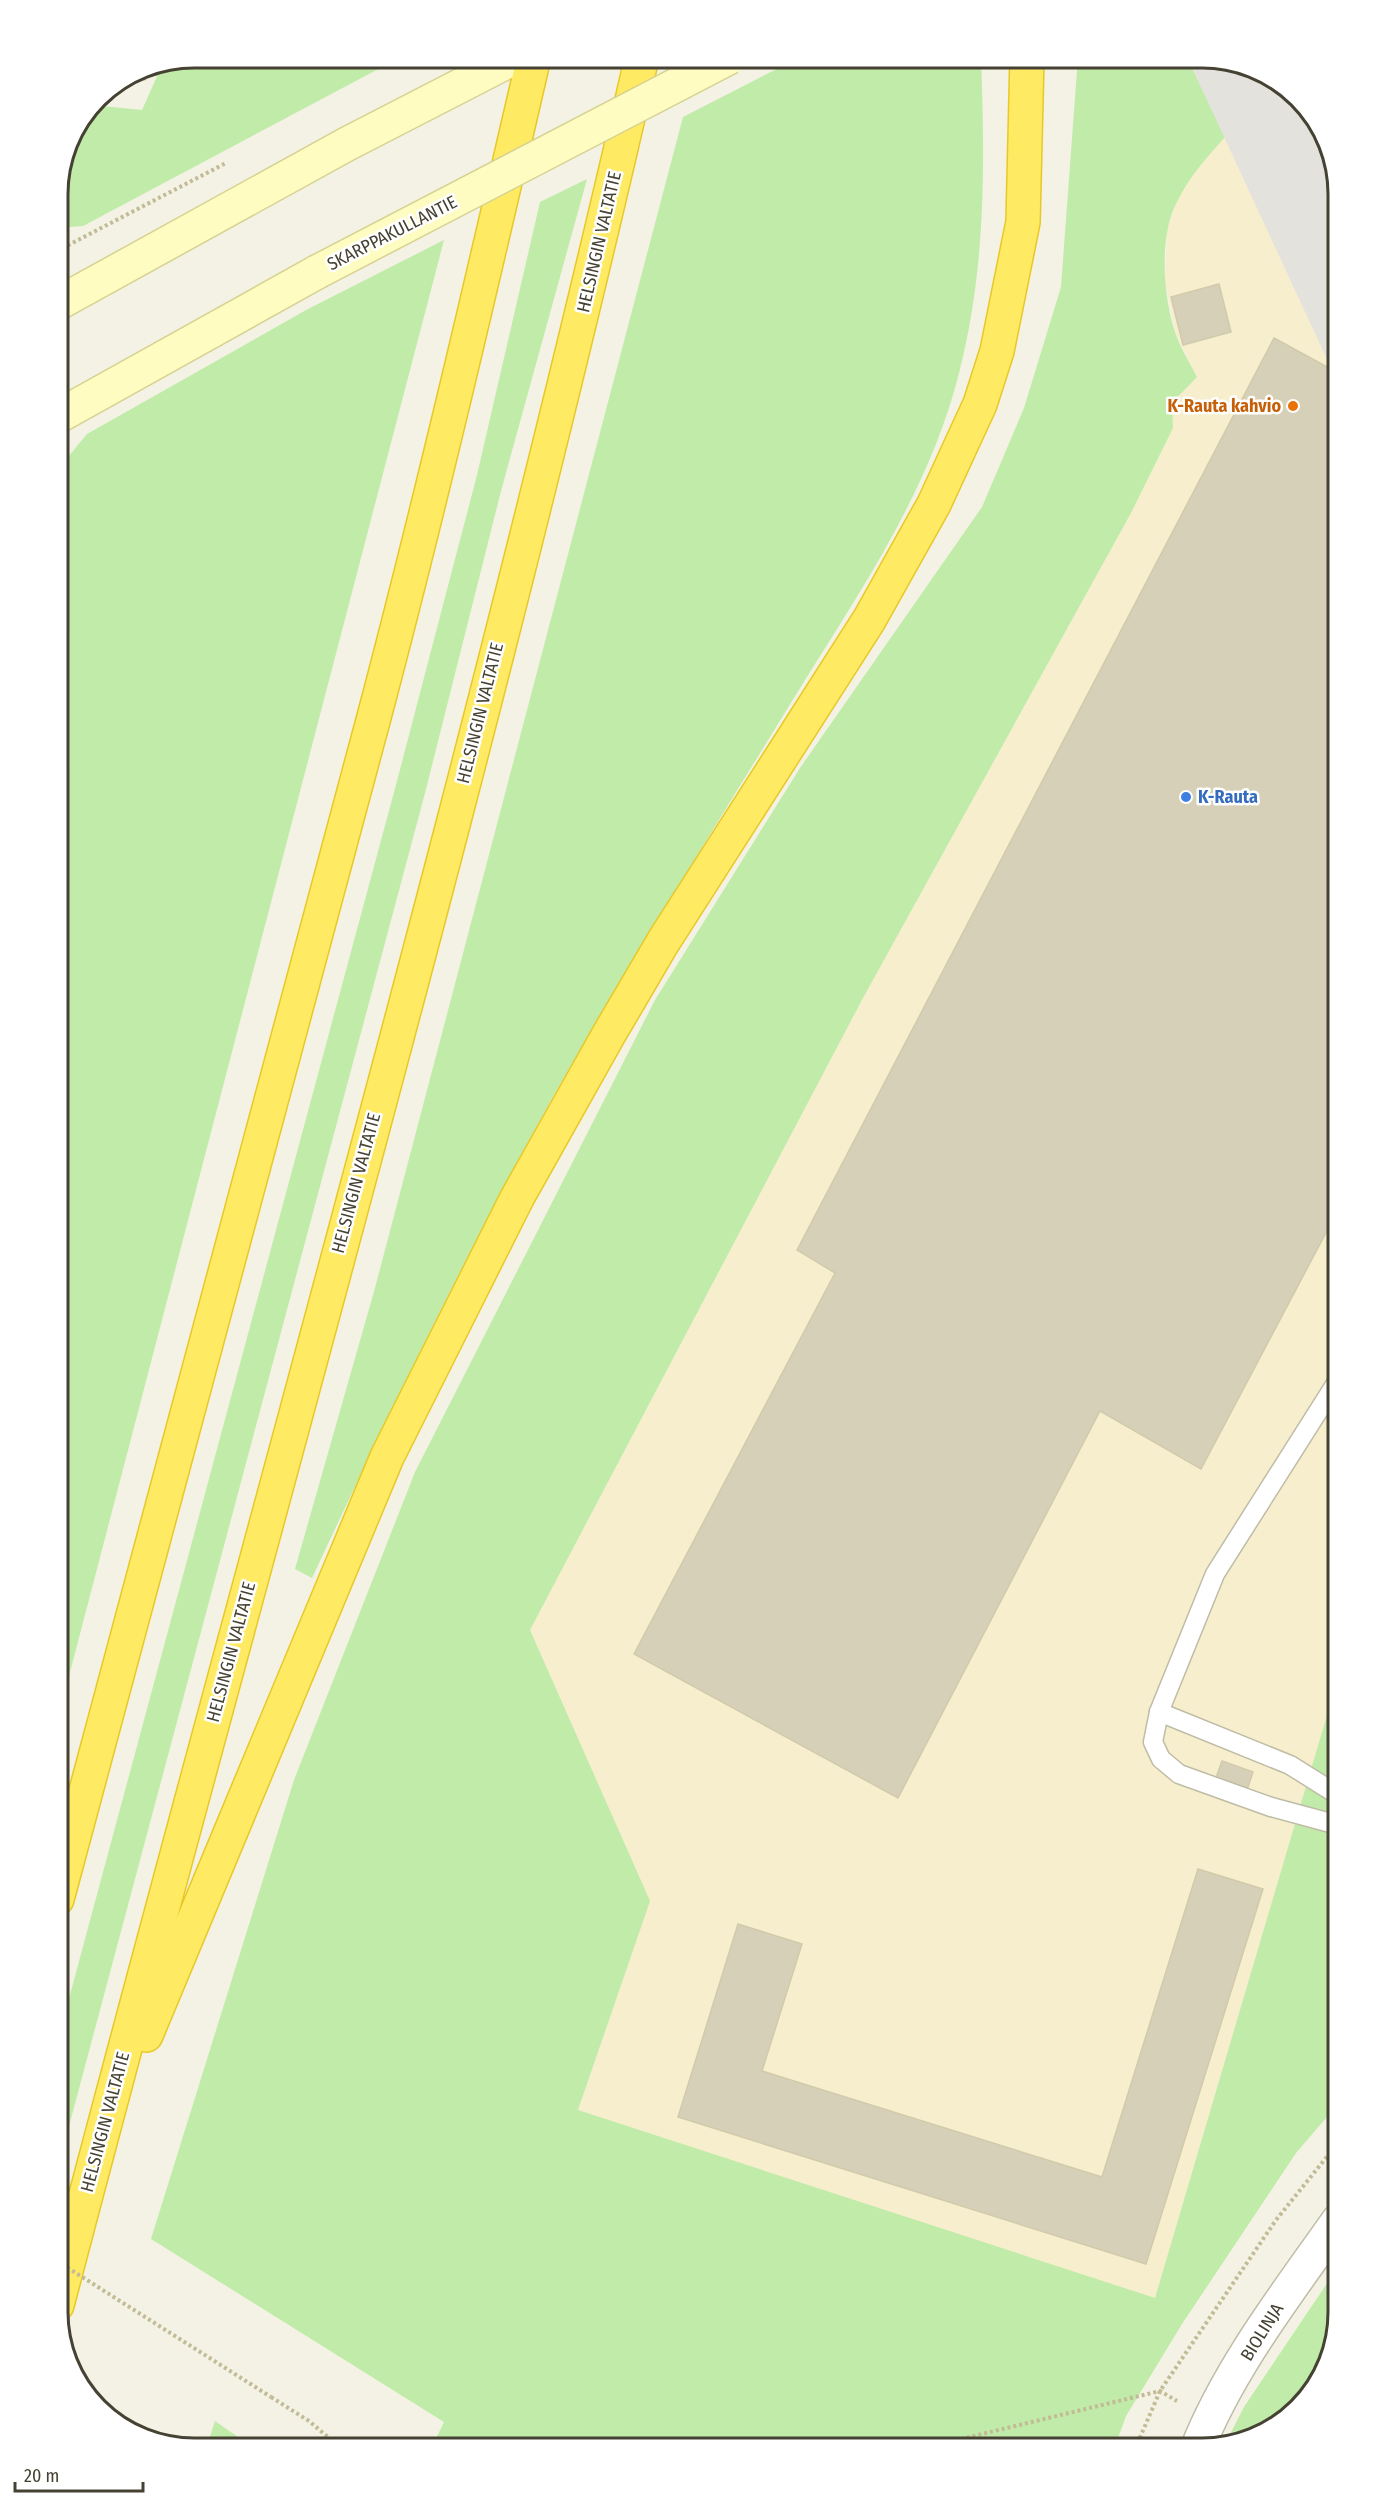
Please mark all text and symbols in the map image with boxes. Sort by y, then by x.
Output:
street label: HELSINGIN VALTATIE [572,169,626,315]
street label: SKARPPAKULLANTIE [323,191,461,275]
place label: K-Rauta kahvio [1168,395,1281,417]
marker: K-Rauta kahvio [1286,399,1300,413]
street label: HELSINGIN VALTATIE [452,640,508,786]
place label: K-Rauta [1198,786,1258,808]
marker: K-Rauta [1179,790,1193,804]
street label: HELSINGIN VALTATIE [327,1111,385,1255]
street label: HELSINGIN VALTATIE [202,1580,260,1724]
street label: HELSINGIN VALTATIE [76,2050,134,2194]
street label: BIOLINJA [1236,2299,1289,2365]
scale bar [15,2455,142,2493]
text: 20 m [24,2465,59,2487]

